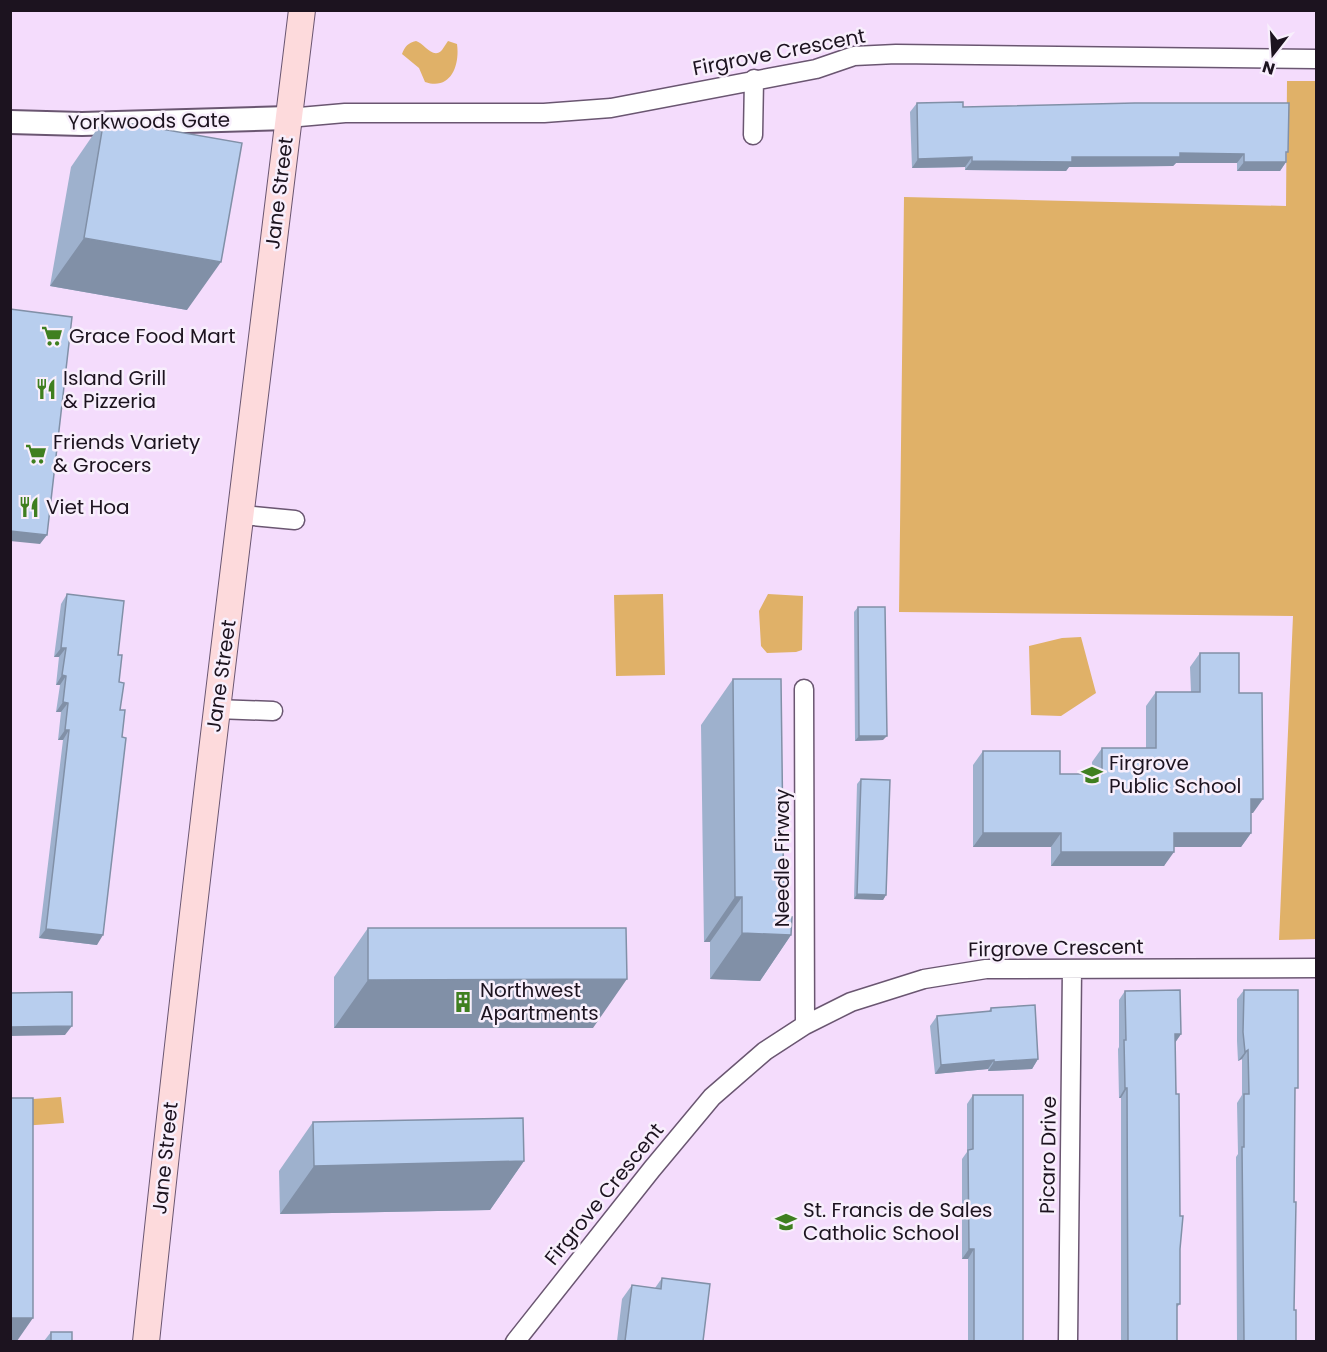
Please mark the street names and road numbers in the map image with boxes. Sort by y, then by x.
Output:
street label: Firgrove Crescent [690,22,868,82]
street label: Yorkwoods Gate [68,106,230,136]
street label: Jane Street [258,135,300,251]
street label: Jane Street [199,618,243,734]
street label: Needle Firway [768,789,796,927]
street label: Firgrove Crescent [968,932,1144,964]
street label: Picaro Drive [1033,1096,1063,1214]
street label: Jane Street [145,1100,185,1216]
street label: Firgrove Crescent [538,1117,670,1271]

